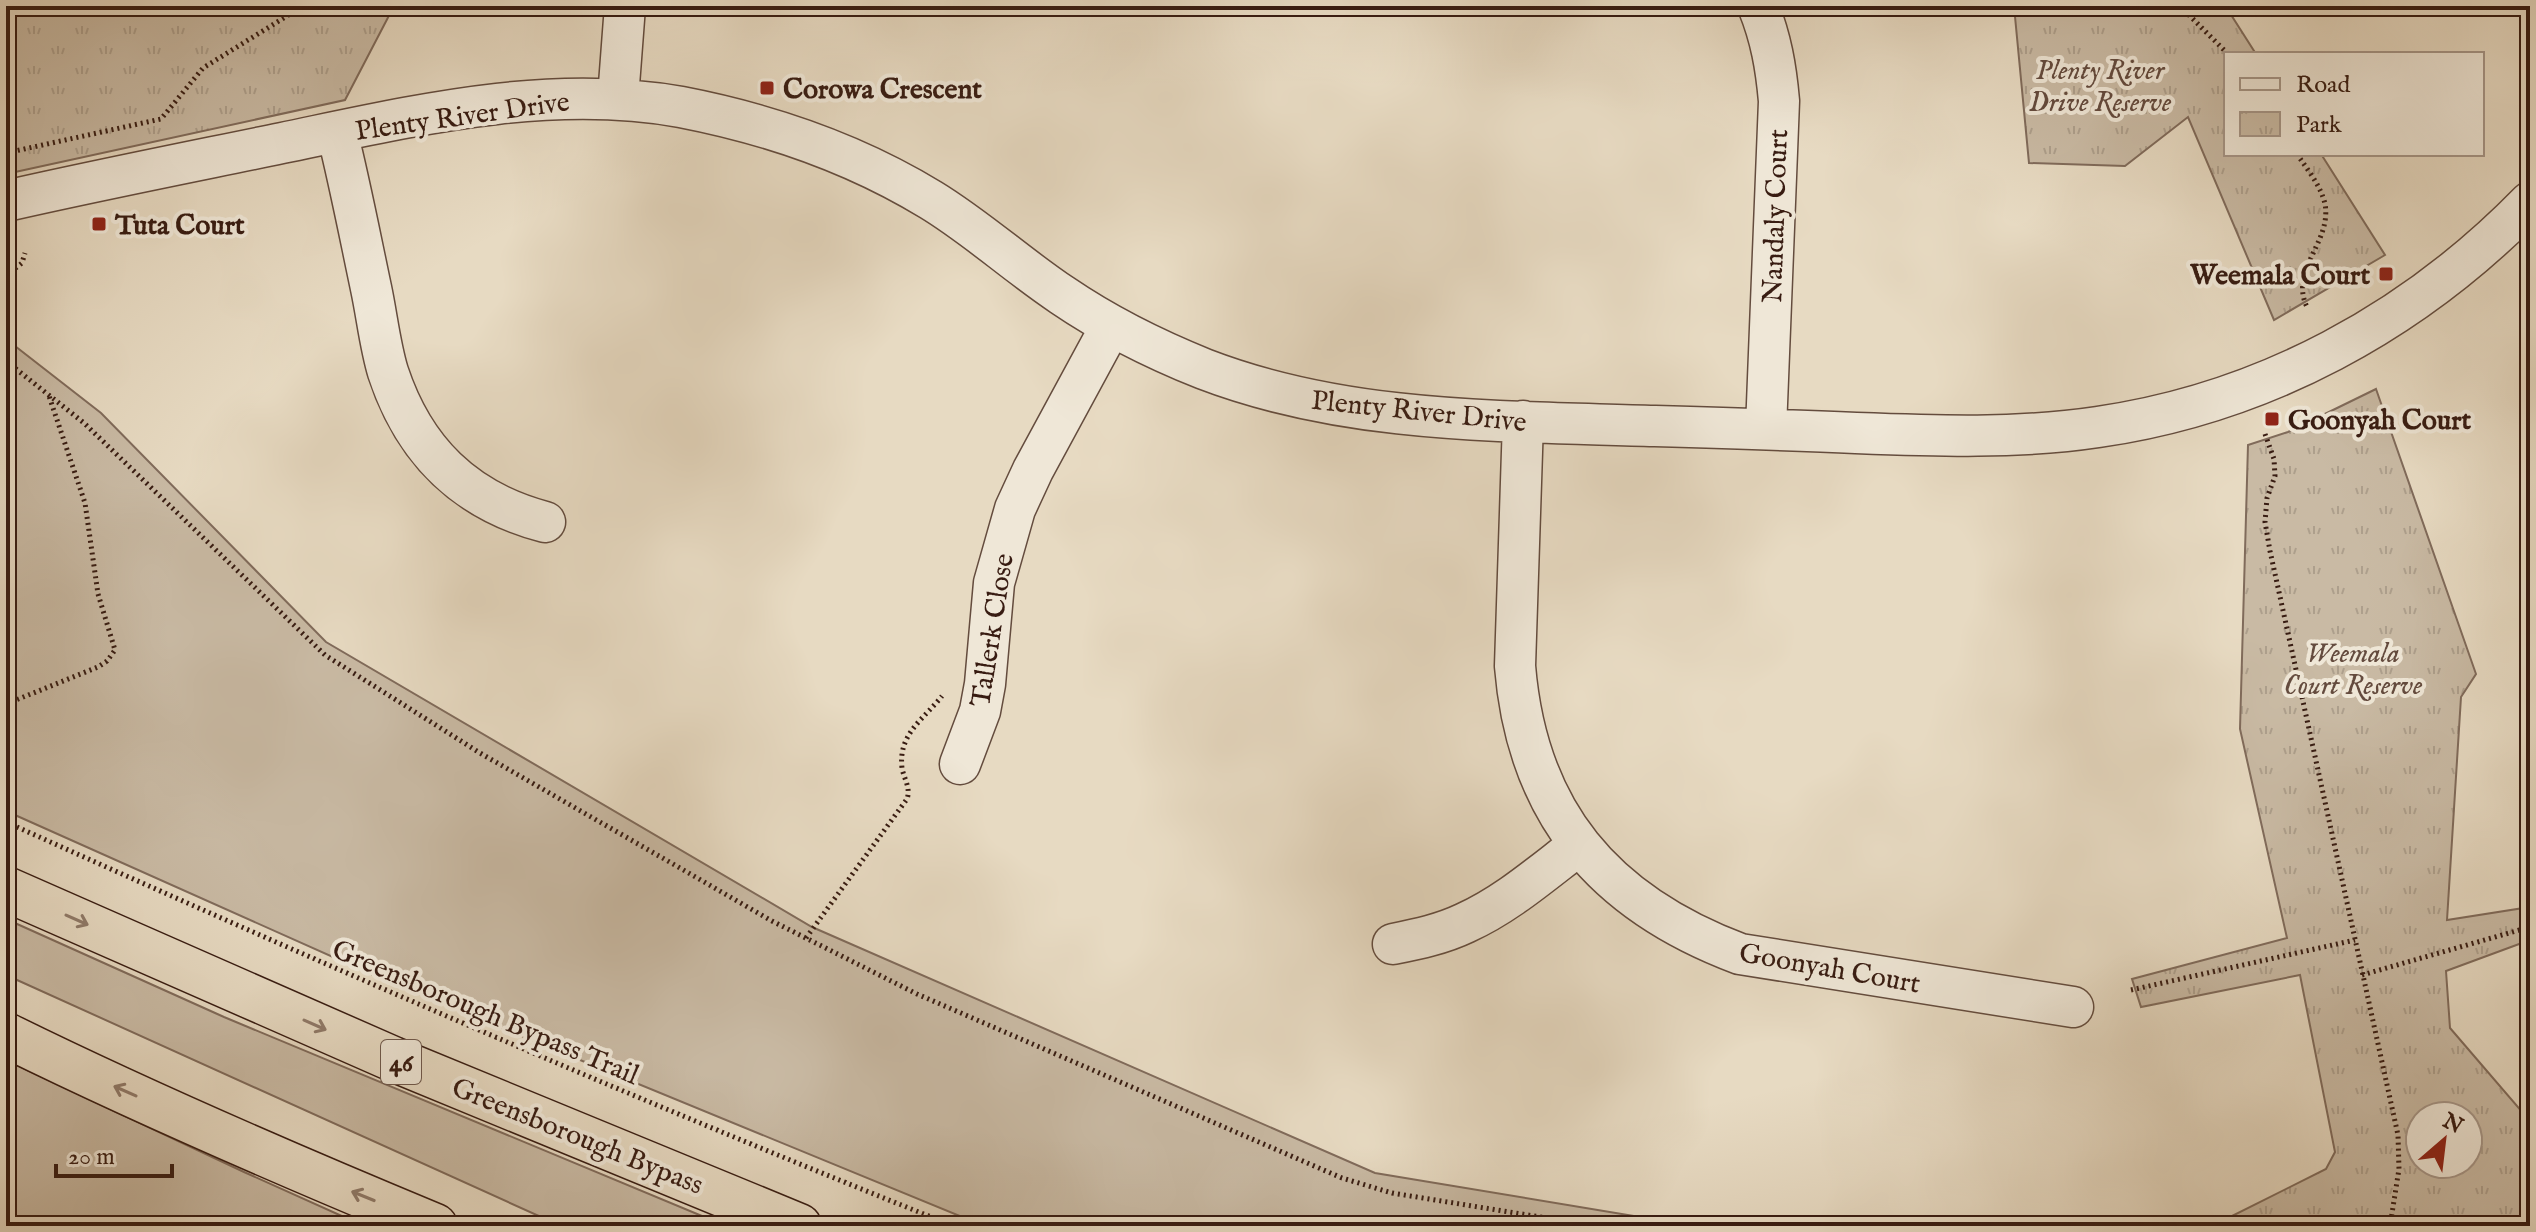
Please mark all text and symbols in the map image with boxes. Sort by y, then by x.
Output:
legend [2224,52,2484,156]
park label: Plenty River Drive Reserve [2029,54,2172,121]
text: Road [2296,70,2350,101]
place label: Corowa Crescent [783,73,982,108]
marker: Corowa Crescent [758,79,776,97]
street label: Plenty River Drive [353,85,572,150]
text: Park [2296,110,2342,141]
street label: Nandaly Court [1756,128,1797,304]
place label: Tuta Court [114,209,245,244]
marker: Tuta Court [90,215,108,233]
place label: Weemala Court [2189,259,2370,294]
marker: Weemala Court [2377,265,2395,283]
street label: Plenty River Drive [1309,384,1528,441]
place label: Goonyah Court [2288,404,2472,439]
marker: Goonyah Court [2263,410,2281,428]
street label: Tallerk Close [964,551,1023,710]
park label: Weemala Court Reserve [2284,637,2423,704]
one-way arrow [65,914,89,929]
street label: Greensborough Bypass Trail [326,933,644,1094]
street label: Goonyah Court [1736,936,1923,1003]
one-way arrow [303,1018,327,1033]
road number: 46 [381,1040,421,1084]
street label: Greensborough Bypass [446,1071,708,1204]
one-way arrow [114,1083,138,1098]
north arrow [2404,1100,2484,1180]
text: N [2437,1107,2467,1141]
scale bar [56,1128,172,1178]
text: 20 m [68,1142,115,1173]
one-way arrow [351,1188,376,1203]

